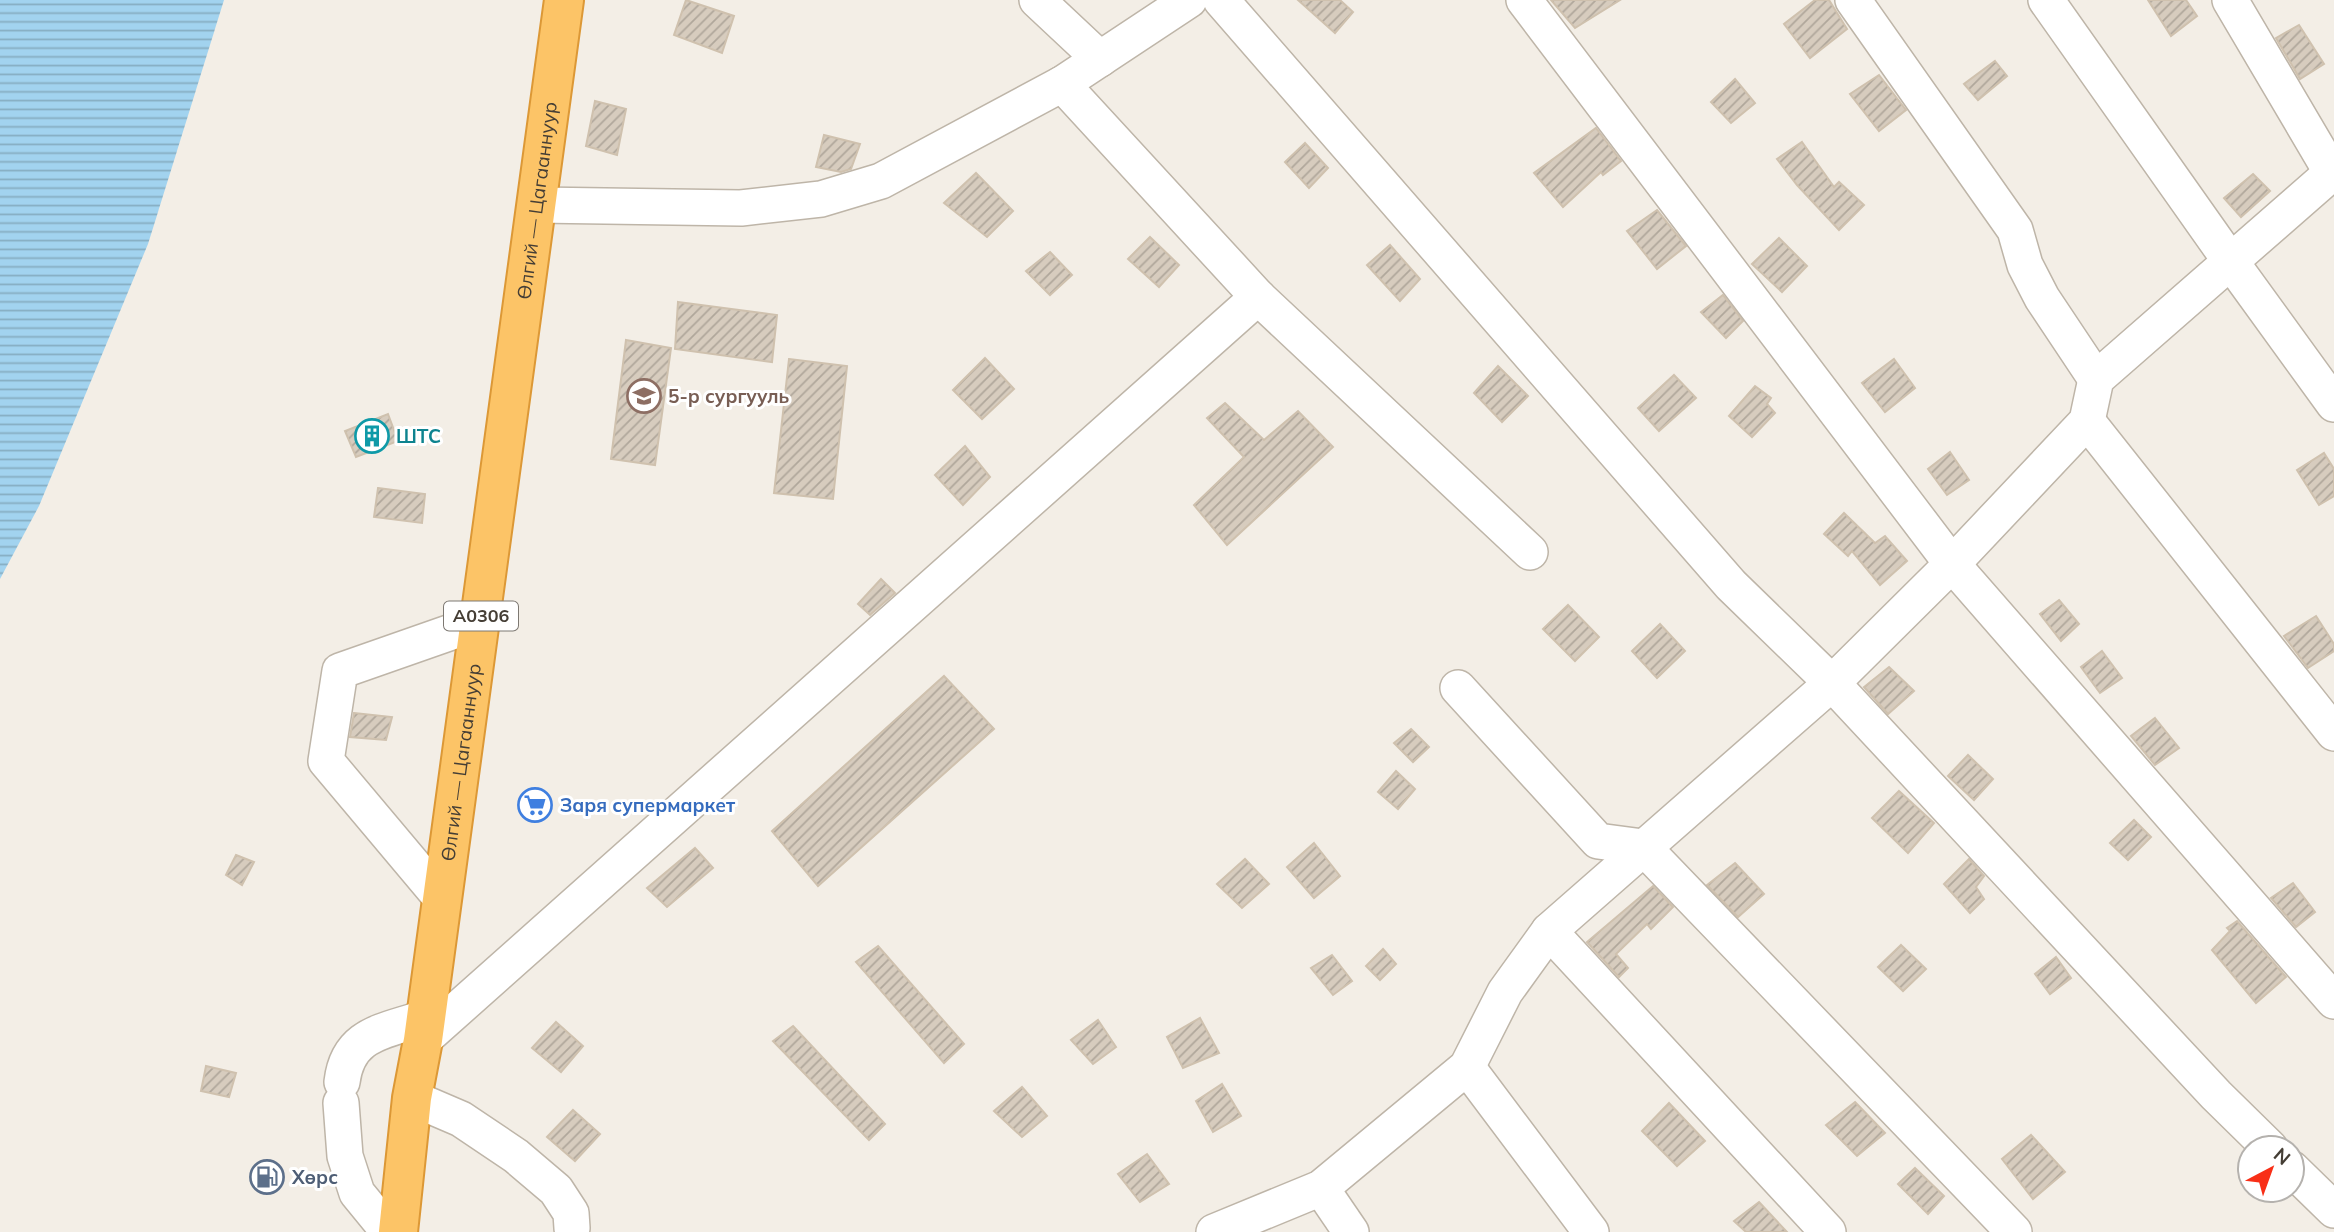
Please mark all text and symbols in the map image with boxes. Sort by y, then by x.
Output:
street label: Өлгий — Цагааннуур [512,100,562,301]
school or university icon: 5-р сургууль [625,377,663,415]
place label: 5-р сургууль [668,384,789,408]
building icon: ШТС [353,417,391,455]
place label: ШТС [396,424,441,448]
road number: A0306 [444,602,518,630]
street label: Өлгий — Цагааннуур [435,662,486,863]
supermarket icon: Заря супермаркет [516,786,554,824]
place label: Заря супермаркет [560,793,736,817]
north arrow [2236,1134,2306,1204]
text: N [2269,1142,2295,1170]
fuel station icon: Хөрс [248,1158,286,1196]
place label: Хөрс [291,1165,338,1189]

